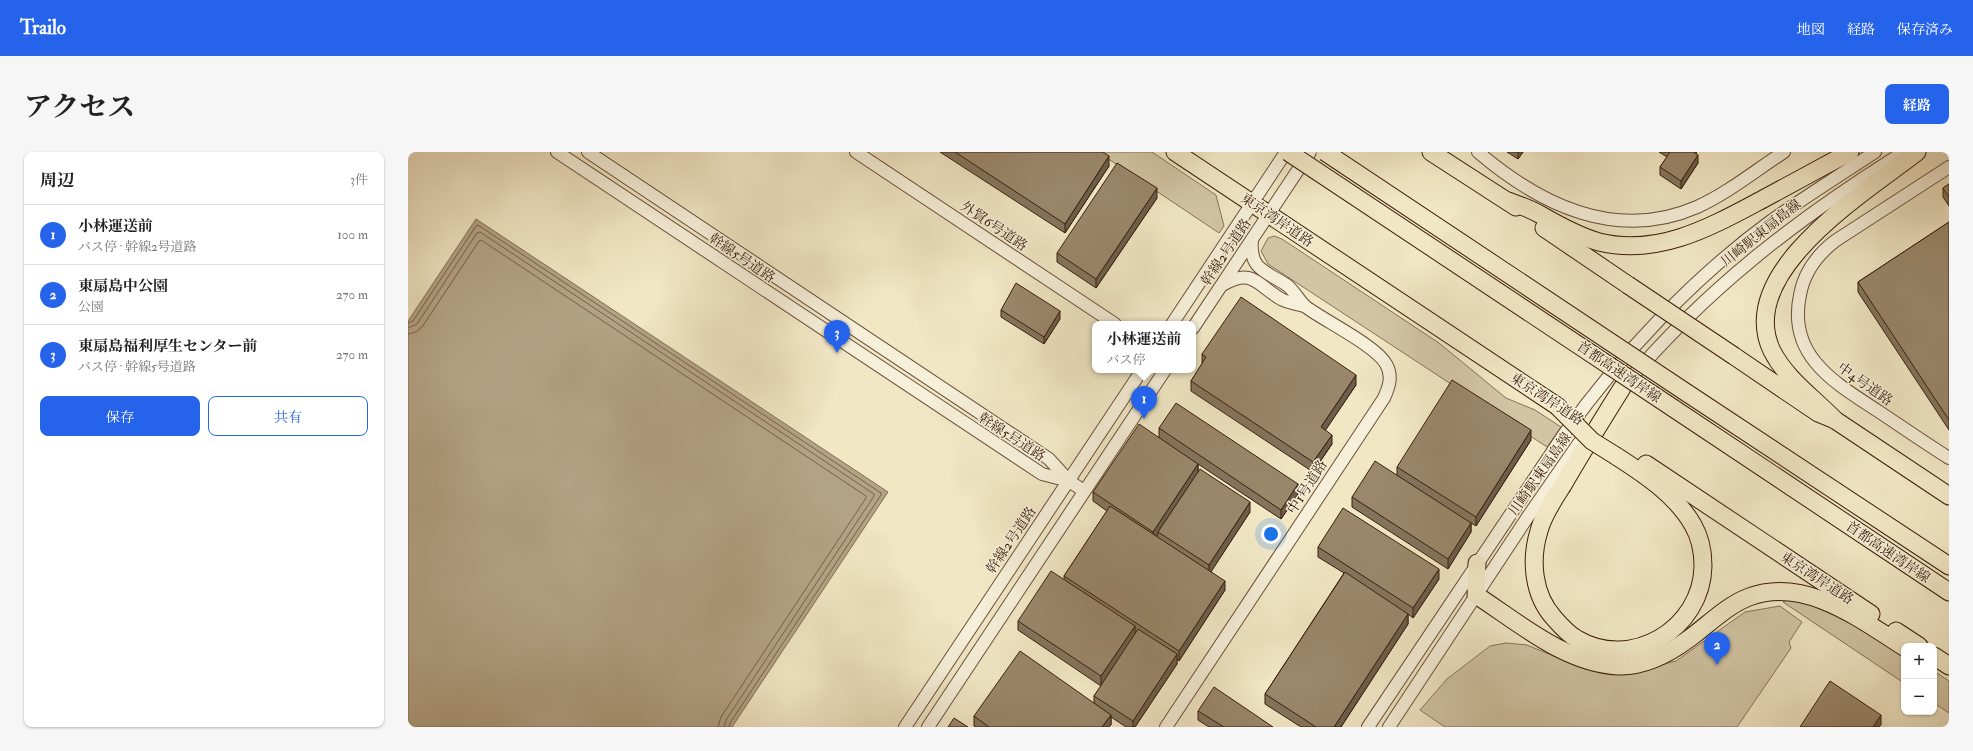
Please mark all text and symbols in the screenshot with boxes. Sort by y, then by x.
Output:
text: Trailo [20,16,66,40]
text: 地図 [1797,21,1825,38]
text: 経路 [1847,21,1875,38]
text: 保存済み [1897,21,1953,38]
button: 経路 [1885,84,1949,124]
text: アクセス [24,90,135,125]
text: 周辺 [40,170,74,191]
text: 3件 [350,172,368,188]
street label: 東京湾岸道路 [1237,189,1317,251]
street label: 川崎駅東扇島線 [1718,196,1804,270]
street label: 外貿6号道路 [957,197,1031,255]
street label: 幹線2号道路 [1197,215,1255,289]
text: 小林運送前 [78,217,153,236]
text: 1 [51,227,55,243]
text: 100 m [337,227,368,243]
street label: 幹線5号道路 [706,230,778,286]
text: バス停 · 幹線2号道路 [78,239,197,255]
text: 東扇島中公園 [78,277,168,296]
text: 2 [50,287,56,303]
text: 270 m [336,287,368,303]
text: 公園 [78,299,104,315]
pin: 3 [824,320,850,353]
popup [1092,321,1196,373]
text: 小林運送前 [1106,330,1182,349]
text: 東扇島福利厚生センター前 [78,337,257,356]
street label: 首都高速湾岸線 [1574,338,1664,406]
text: 3 [51,347,56,363]
text: 270 m [336,347,368,363]
text: バス停 [1106,352,1146,368]
text: バス停 · 幹線5号道路 [78,359,196,375]
street label: 中4号道路 [1834,359,1896,409]
street label: 東京湾岸道路 [1507,369,1587,429]
pin: 1 [1131,386,1157,419]
button: 保存 [40,396,200,436]
button: 共有 [208,396,368,436]
street label: 幹線5号道路 [975,409,1049,465]
street label: 川崎駅東扇島線 [1505,429,1575,519]
street label: 中1号道路 [1283,457,1331,517]
street label: 幹線2号道路 [982,503,1040,577]
street label: 首都高速湾岸線 [1843,518,1933,586]
your location [1261,524,1281,544]
street label: 東京湾岸道路 [1777,548,1857,608]
pin: 2 [1704,632,1730,665]
map controls [1901,643,1937,715]
button: + [1901,643,1937,679]
button: − [1901,679,1937,715]

